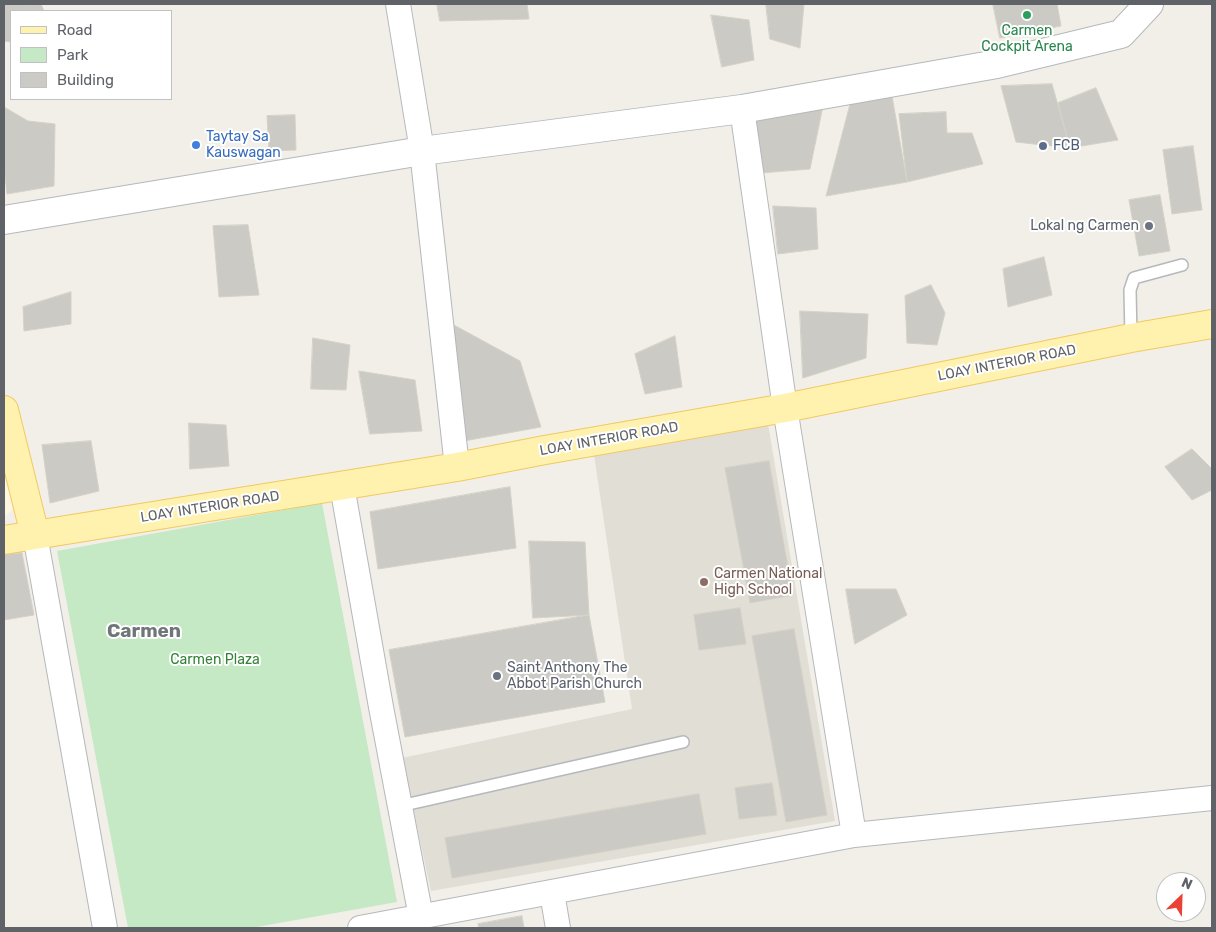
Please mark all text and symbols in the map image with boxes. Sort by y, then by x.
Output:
marker: Carmen Cockpit Arena [1021,9,1033,21]
legend [10,10,172,100]
text: Road [57,21,93,39]
place label: Carmen Cockpit Arena [981,23,1073,56]
text: Park [57,46,88,64]
text: Building [57,71,114,89]
place label: Taytay Sa Kauswagan [206,129,281,162]
place label: FCB [1053,138,1080,154]
marker: Taytay Sa Kauswagan [190,139,202,151]
marker: FCB [1037,140,1049,152]
place label: Lokal ng Carmen [1030,218,1139,234]
marker: Lokal ng Carmen [1143,220,1155,232]
street label: LOAY INTERIOR ROAD [936,341,1078,385]
street label: LOAY INTERIOR ROAD [538,419,680,459]
street label: LOAY INTERIOR ROAD [139,488,281,526]
place label: Carmen National High School [714,566,822,598]
marker: Carmen National High School [698,576,710,588]
district label: Carmen [107,621,181,643]
park label: Carmen Plaza [170,652,260,668]
place label: Saint Anthony The Abbot Parish Church [507,660,642,692]
marker: Saint Anthony The Abbot Parish Church [491,670,503,682]
north arrow [1156,872,1206,922]
text: N [1179,874,1195,894]

